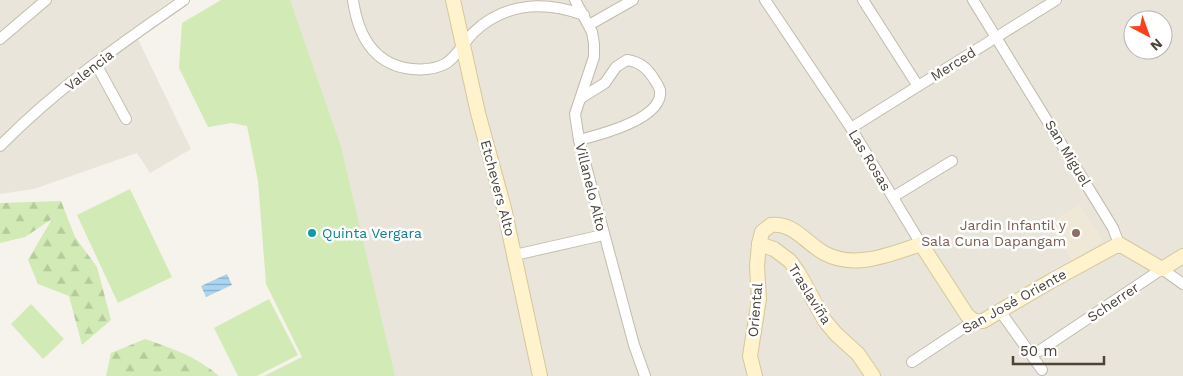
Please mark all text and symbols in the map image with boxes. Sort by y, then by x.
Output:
north arrow [1123,10,1173,60]
text: N [1147,35,1166,54]
street label: Merced [928,44,978,84]
street label: Valencia [62,46,116,94]
street label: San Miguel [1042,117,1094,190]
street label: Las Rosas [845,126,895,194]
street label: Etchevers Alto [477,138,519,238]
street label: Villanelo Alto [572,141,610,233]
place label: Jardin Infantil y Sala Cuna Dapangam [921,217,1067,249]
place label: Quinta Vergara [322,225,422,241]
marker: Quinta Vergara [306,227,318,239]
marker: Jardin Infantil y Sala Cuna Dapangam [1070,227,1082,239]
street label: Traslaviña [785,261,835,327]
street label: San José Oriente [959,266,1069,336]
street label: Scherrer [1084,279,1142,325]
street label: Oriental [745,281,765,338]
scale bar [1013,334,1104,366]
text: 50 m [1020,342,1057,360]

